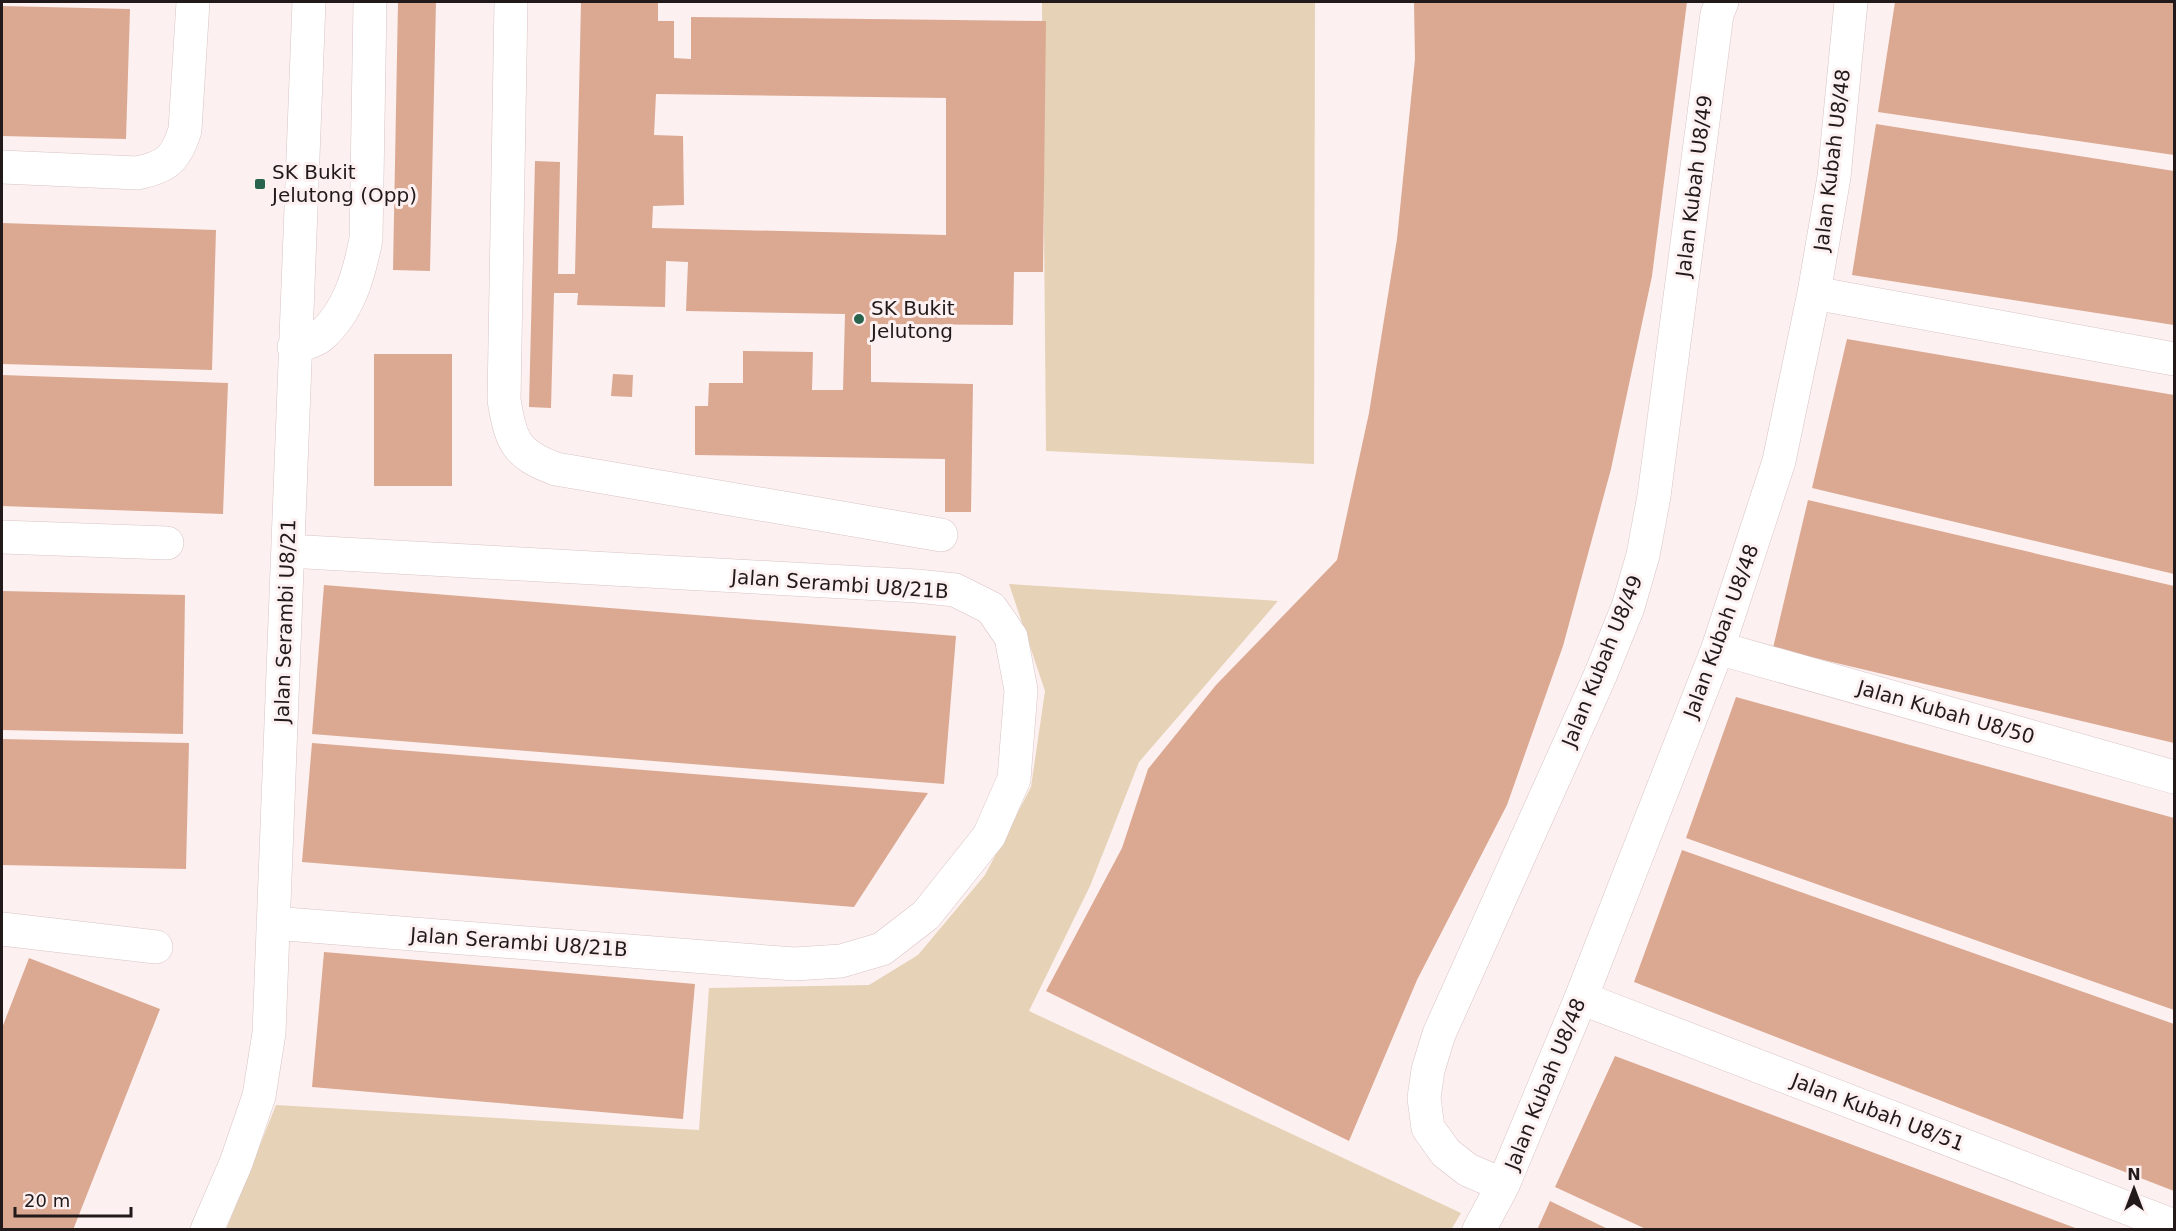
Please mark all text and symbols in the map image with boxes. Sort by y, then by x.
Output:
street label: Jalan Kubah U8/48 [1809,68,1855,254]
street label: Jalan Kubah U8/49 [1671,94,1717,280]
place label: SK Bukit Jelutong (Opp) [270,160,417,207]
marker: SK Bukit Jelutong (Opp) [253,177,267,191]
place label: SK Bukit Jelutong [869,296,955,343]
marker: SK Bukit Jelutong [852,312,866,326]
street label: Jalan Serambi U8/21 [269,519,301,725]
street label: Jalan Kubah U8/48 [1678,541,1764,723]
street label: Jalan Serambi U8/21B [729,564,949,604]
street label: Jalan Kubah U8/49 [1556,572,1647,752]
street label: Jalan Kubah U8/50 [1853,675,2037,749]
street label: Jalan Serambi U8/21B [408,922,628,962]
street label: Jalan Kubah U8/48 [1499,995,1590,1175]
street label: Jalan Kubah U8/51 [1786,1067,1968,1156]
north arrow [2104,1159,2164,1219]
text: N [2127,1165,2141,1184]
scale bar [15,1180,130,1218]
text: 20 m [24,1190,70,1211]

